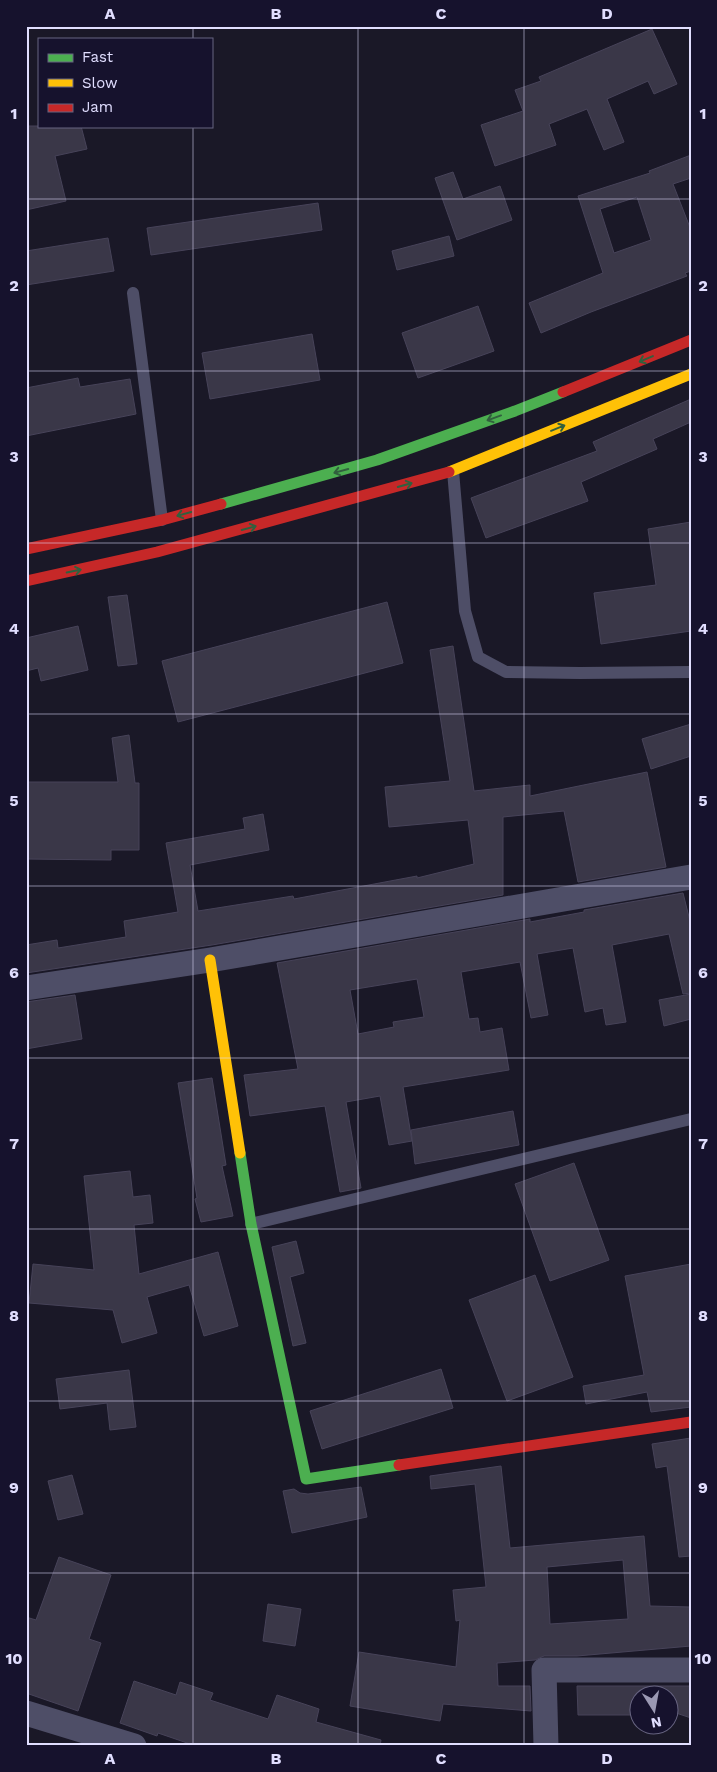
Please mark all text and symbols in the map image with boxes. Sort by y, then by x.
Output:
text: A [105,4,116,23]
text: B [271,4,282,23]
text: C [436,4,447,23]
text: D [601,4,613,23]
legend [38,38,212,128]
text: Fast [82,48,114,66]
text: Slow [82,74,118,92]
text: Jam [82,98,113,116]
text: 1 [11,104,17,123]
text: 1 [700,104,706,123]
text: 2 [9,276,19,295]
text: 2 [698,276,708,295]
one-way arrow [639,355,654,364]
one-way arrow [487,414,503,423]
one-way arrow [550,423,565,432]
text: 3 [9,447,19,466]
text: 3 [698,447,708,466]
one-way arrow [333,466,349,476]
one-way arrow [397,479,413,489]
one-way arrow [176,509,192,519]
one-way arrow [240,522,256,532]
one-way arrow [65,565,81,575]
text: 4 [9,619,19,638]
text: 4 [698,619,708,638]
text: 5 [9,791,19,810]
text: 5 [698,791,708,810]
text: 6 [9,963,19,982]
text: 6 [698,963,708,982]
text: 7 [9,1134,19,1153]
text: 7 [698,1134,708,1153]
text: 8 [9,1306,19,1325]
text: 8 [698,1306,708,1325]
text: 9 [9,1478,19,1497]
text: 9 [698,1478,708,1497]
text: 10 [5,1649,23,1668]
text: 10 [694,1649,712,1668]
north arrow [630,1684,680,1734]
text: N [650,1714,663,1732]
text: A [105,1749,116,1768]
text: B [271,1749,282,1768]
text: C [436,1749,447,1768]
text: D [601,1749,613,1768]

